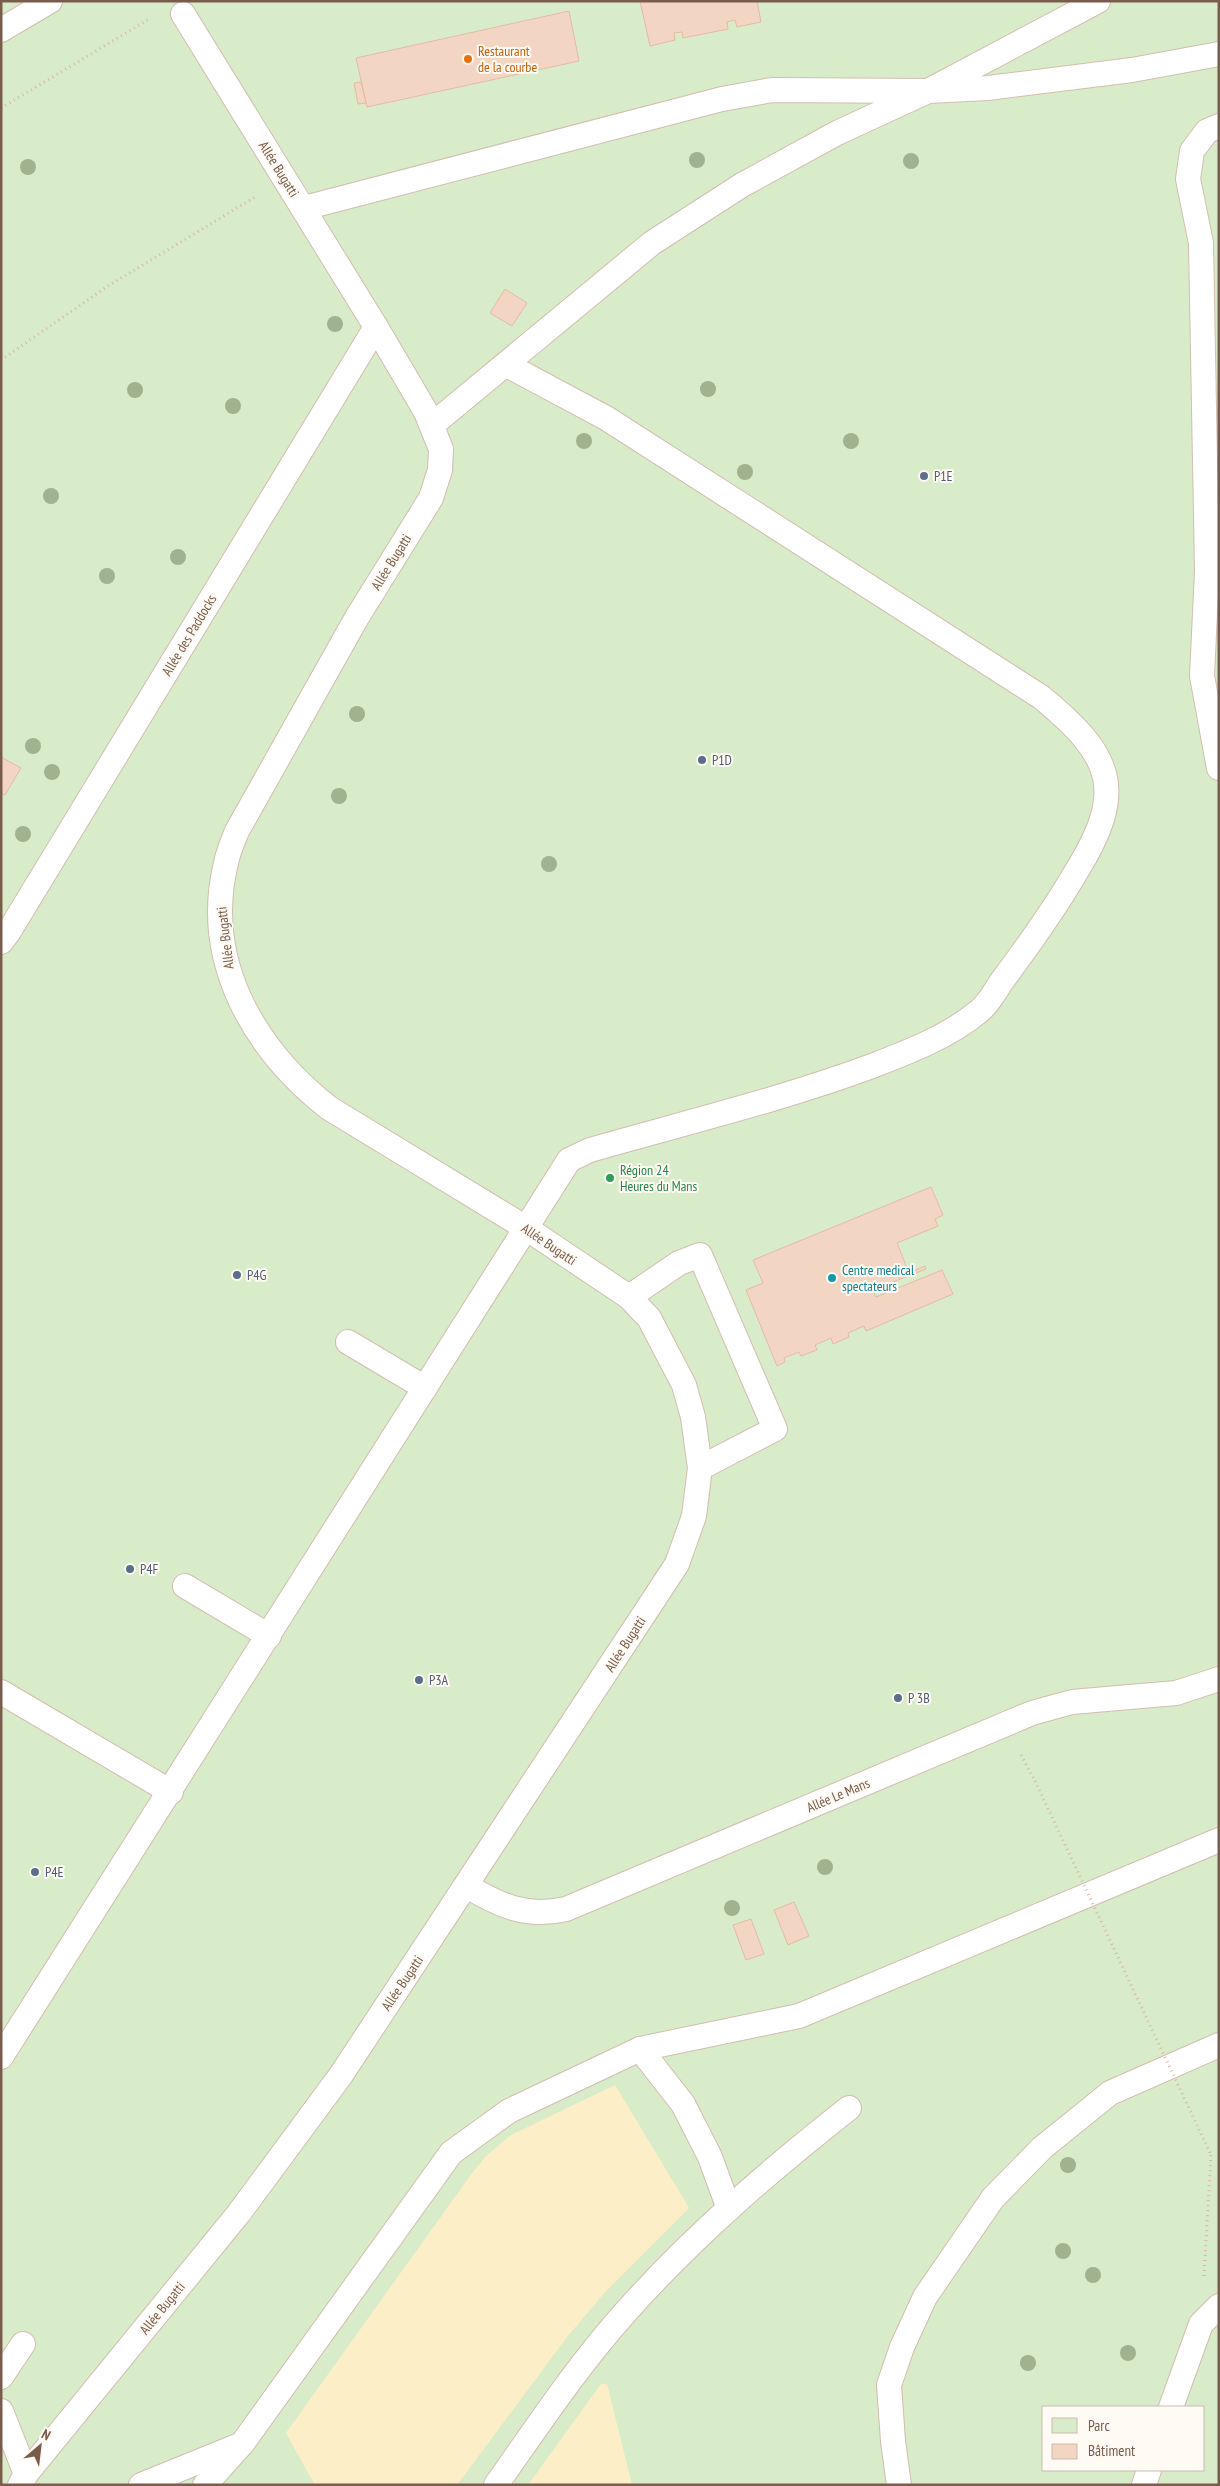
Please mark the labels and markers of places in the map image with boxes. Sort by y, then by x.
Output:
place label: Restaurant de la courbe [478,42,537,76]
marker: Restaurant de la courbe [462,53,474,65]
place label: P1E [934,467,953,485]
marker: P1E [918,470,930,482]
place label: P1D [712,751,732,769]
marker: P1D [696,754,708,766]
place label: Région 24 Heures du Mans [620,1161,697,1195]
marker: Région 24 Heures du Mans [604,1172,616,1184]
place label: Centre medical spectateurs [842,1261,915,1295]
place label: P4G [247,1266,267,1284]
marker: P4G [231,1269,243,1281]
marker: Centre medical spectateurs [826,1272,838,1284]
place label: P4F [140,1560,159,1578]
marker: P4F [124,1563,136,1575]
place label: P3A [429,1671,449,1689]
marker: P3A [413,1674,425,1686]
place label: P 3B [908,1689,930,1707]
marker: P 3B [892,1692,904,1704]
place label: P4E [45,1863,64,1881]
marker: P4E [29,1866,41,1878]

